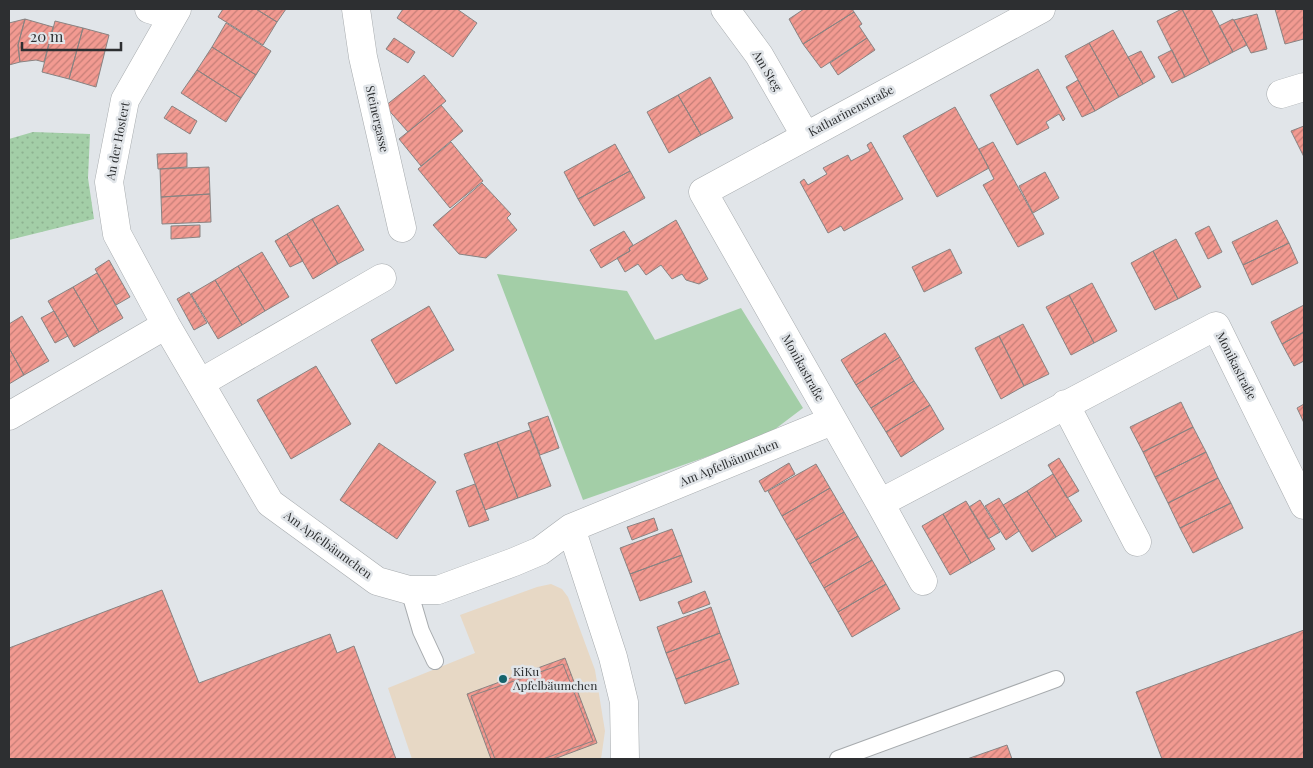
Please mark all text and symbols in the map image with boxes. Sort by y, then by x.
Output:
scale bar [22,20,121,52]
text: 20 m [30,26,64,46]
street label: Am Steg [749,47,786,94]
street label: Katharinenstraße [805,81,896,139]
street label: Steinergasse [363,84,393,154]
street label: An der Hostert [101,100,133,182]
street label: Monikastraße [1213,329,1261,402]
street label: Monikastraße [779,331,829,404]
street label: Am Apfelbäumchen [676,435,780,490]
street label: Am Apfelbäumchen [281,506,376,582]
place label: KiKu Apfelbäumchen [512,663,597,693]
marker: KiKu Apfelbäumchen [497,673,509,685]

